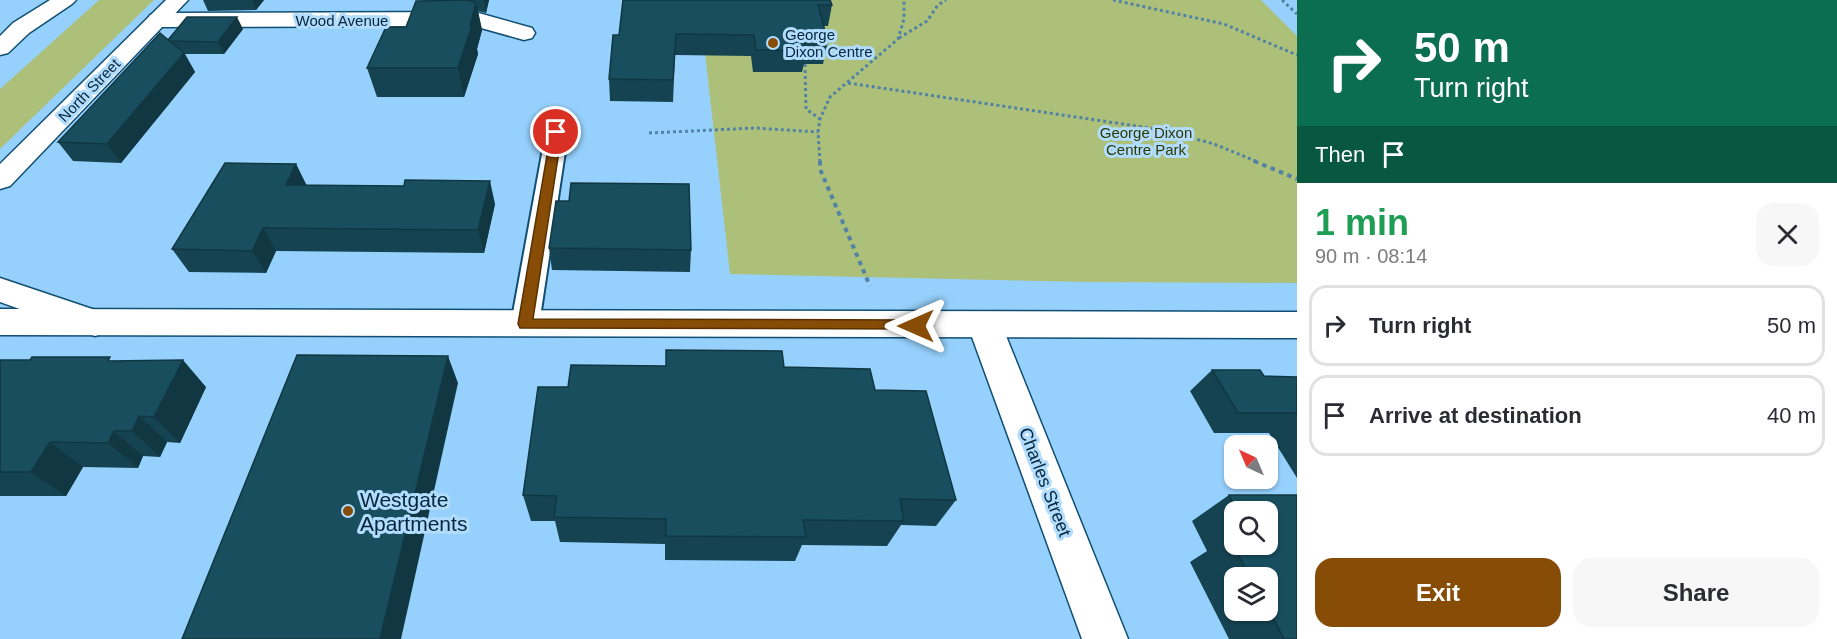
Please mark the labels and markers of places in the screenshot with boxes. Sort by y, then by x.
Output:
place label: George Dixon Centre [785,26,873,60]
marker: George Dixon Centre [766,36,780,50]
pin [530,106,581,157]
place label: Westgate Apartments [360,488,467,535]
marker: Westgate Apartments [341,504,355,518]

